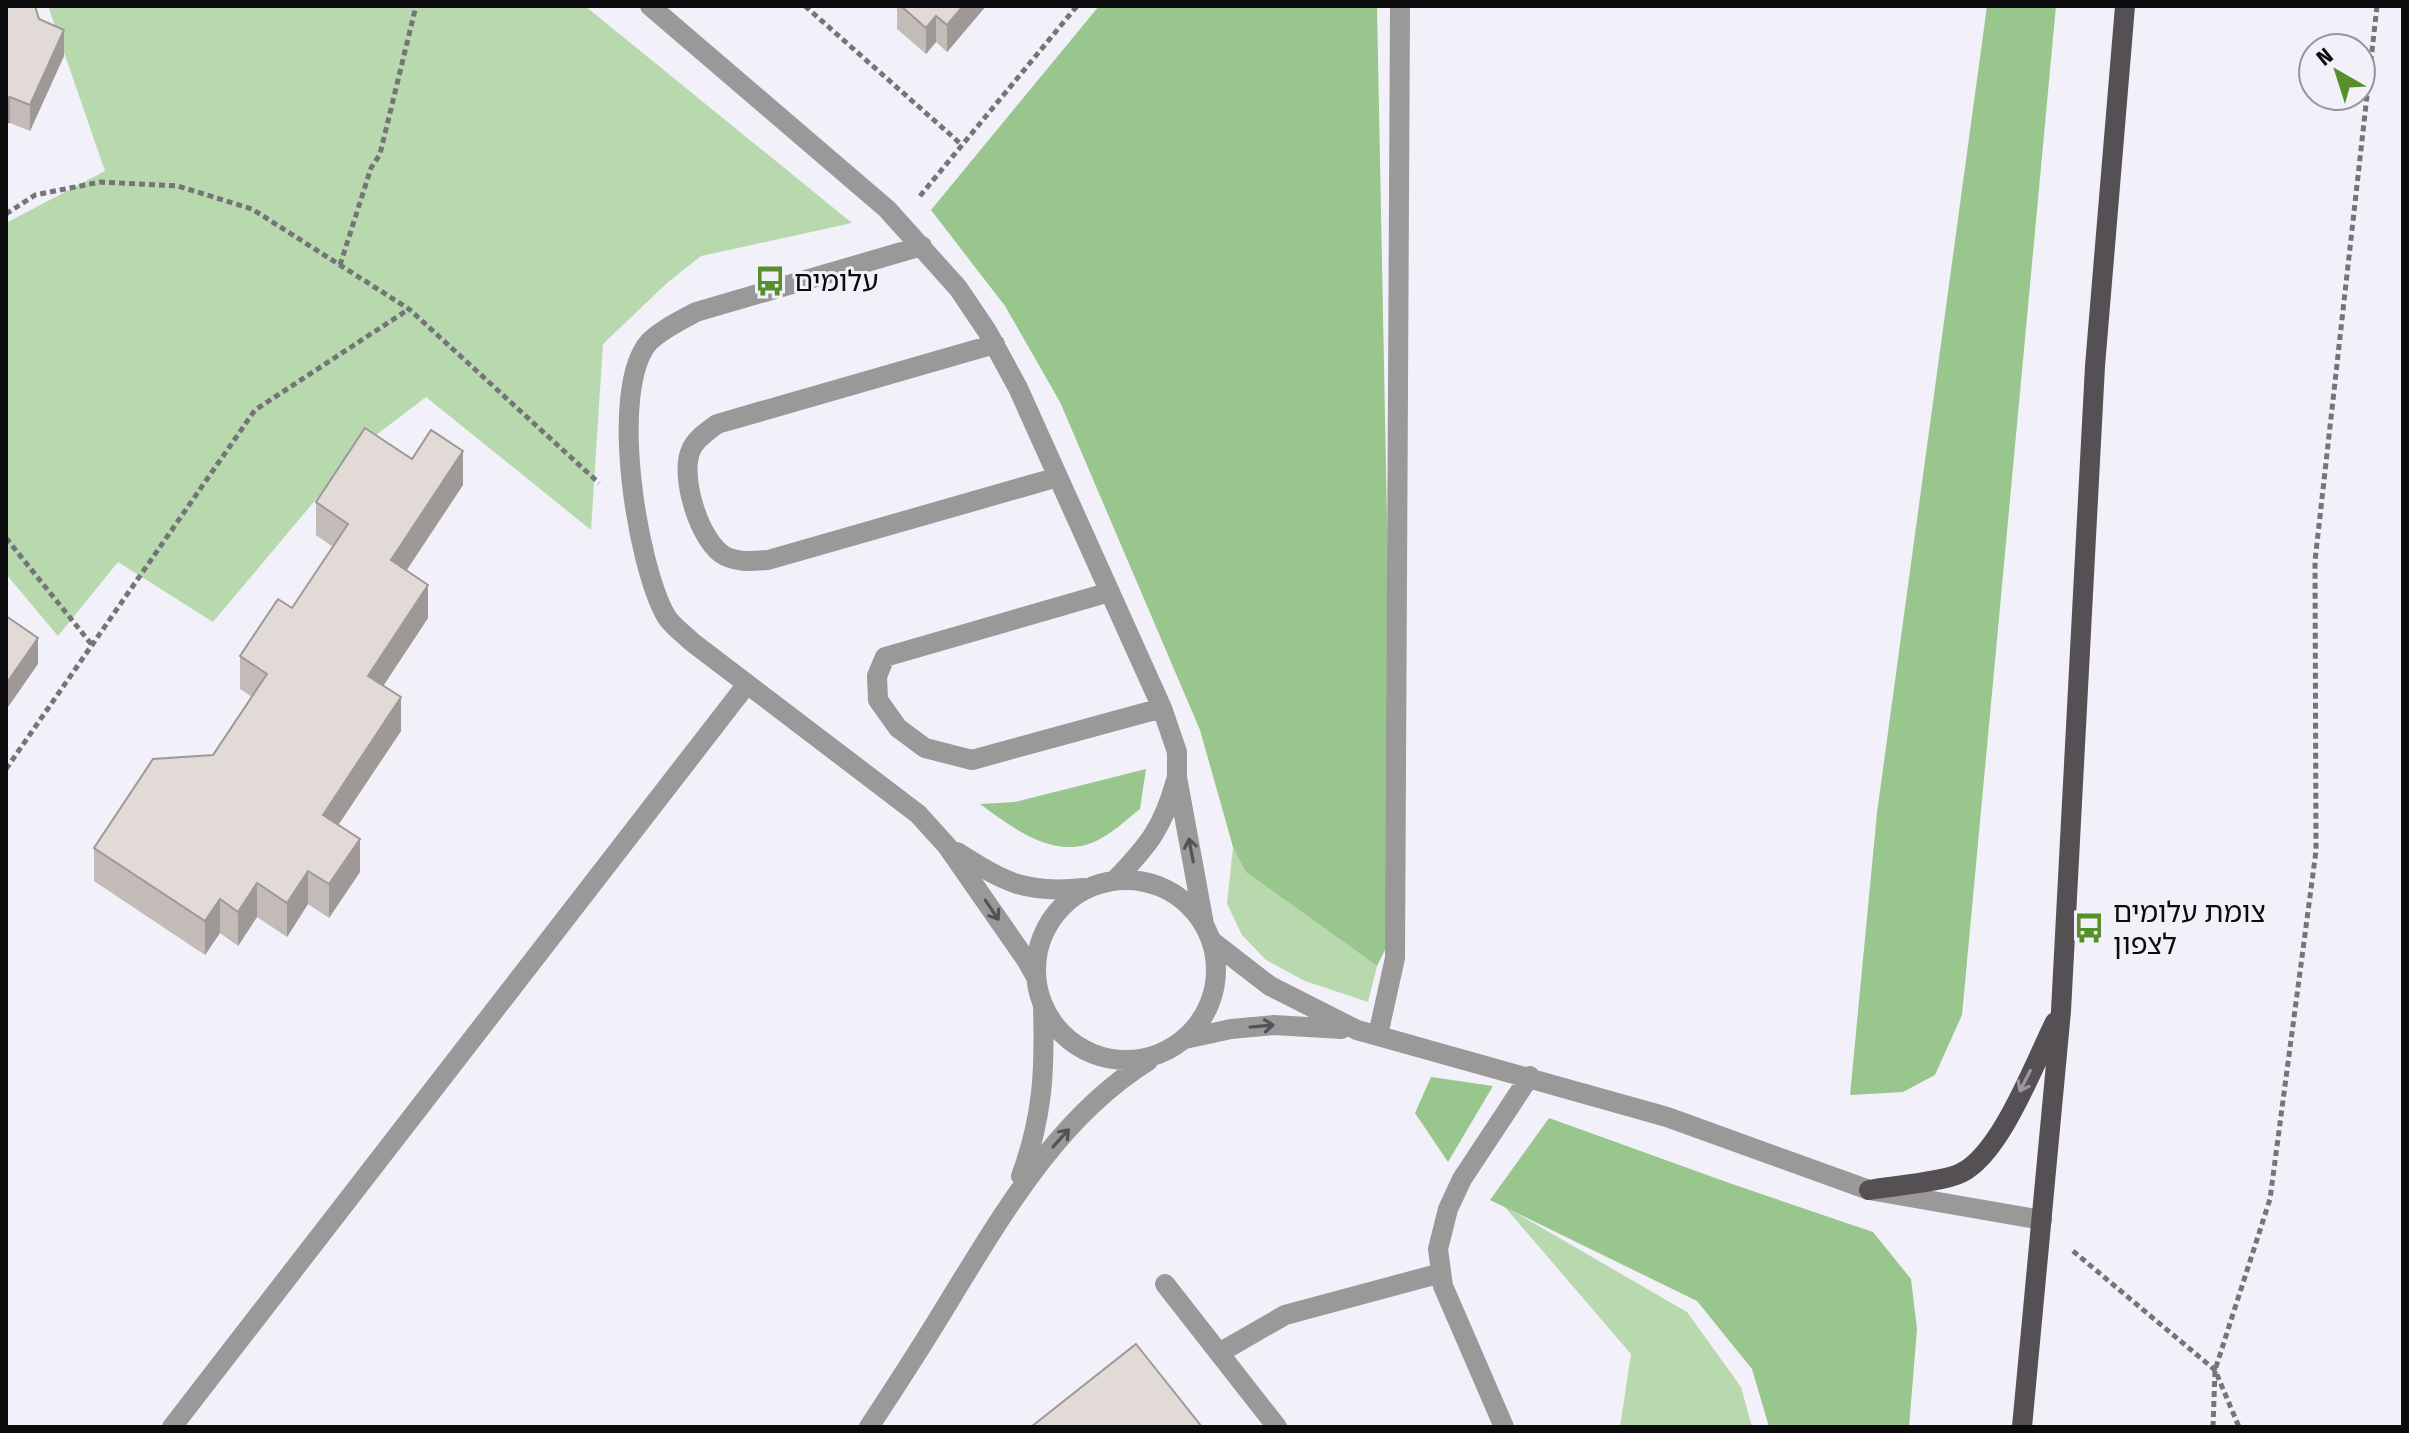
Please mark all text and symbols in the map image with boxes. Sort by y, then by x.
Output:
north arrow [2297,32,2377,112]
text: N [2311,42,2338,71]
bus stop icon: עלומים [753,264,787,298]
place label: עלומים [794,265,879,298]
one-way arrow [1182,838,1197,864]
place label: צומת עלומים לצפון [2113,896,2266,961]
one-way arrow [984,898,1000,920]
bus stop icon: צומת עלומים לצפון [2072,911,2106,945]
one-way arrow [1248,1018,1275,1033]
one-way arrow [2017,1068,2033,1092]
one-way arrow [1052,1128,1070,1148]

